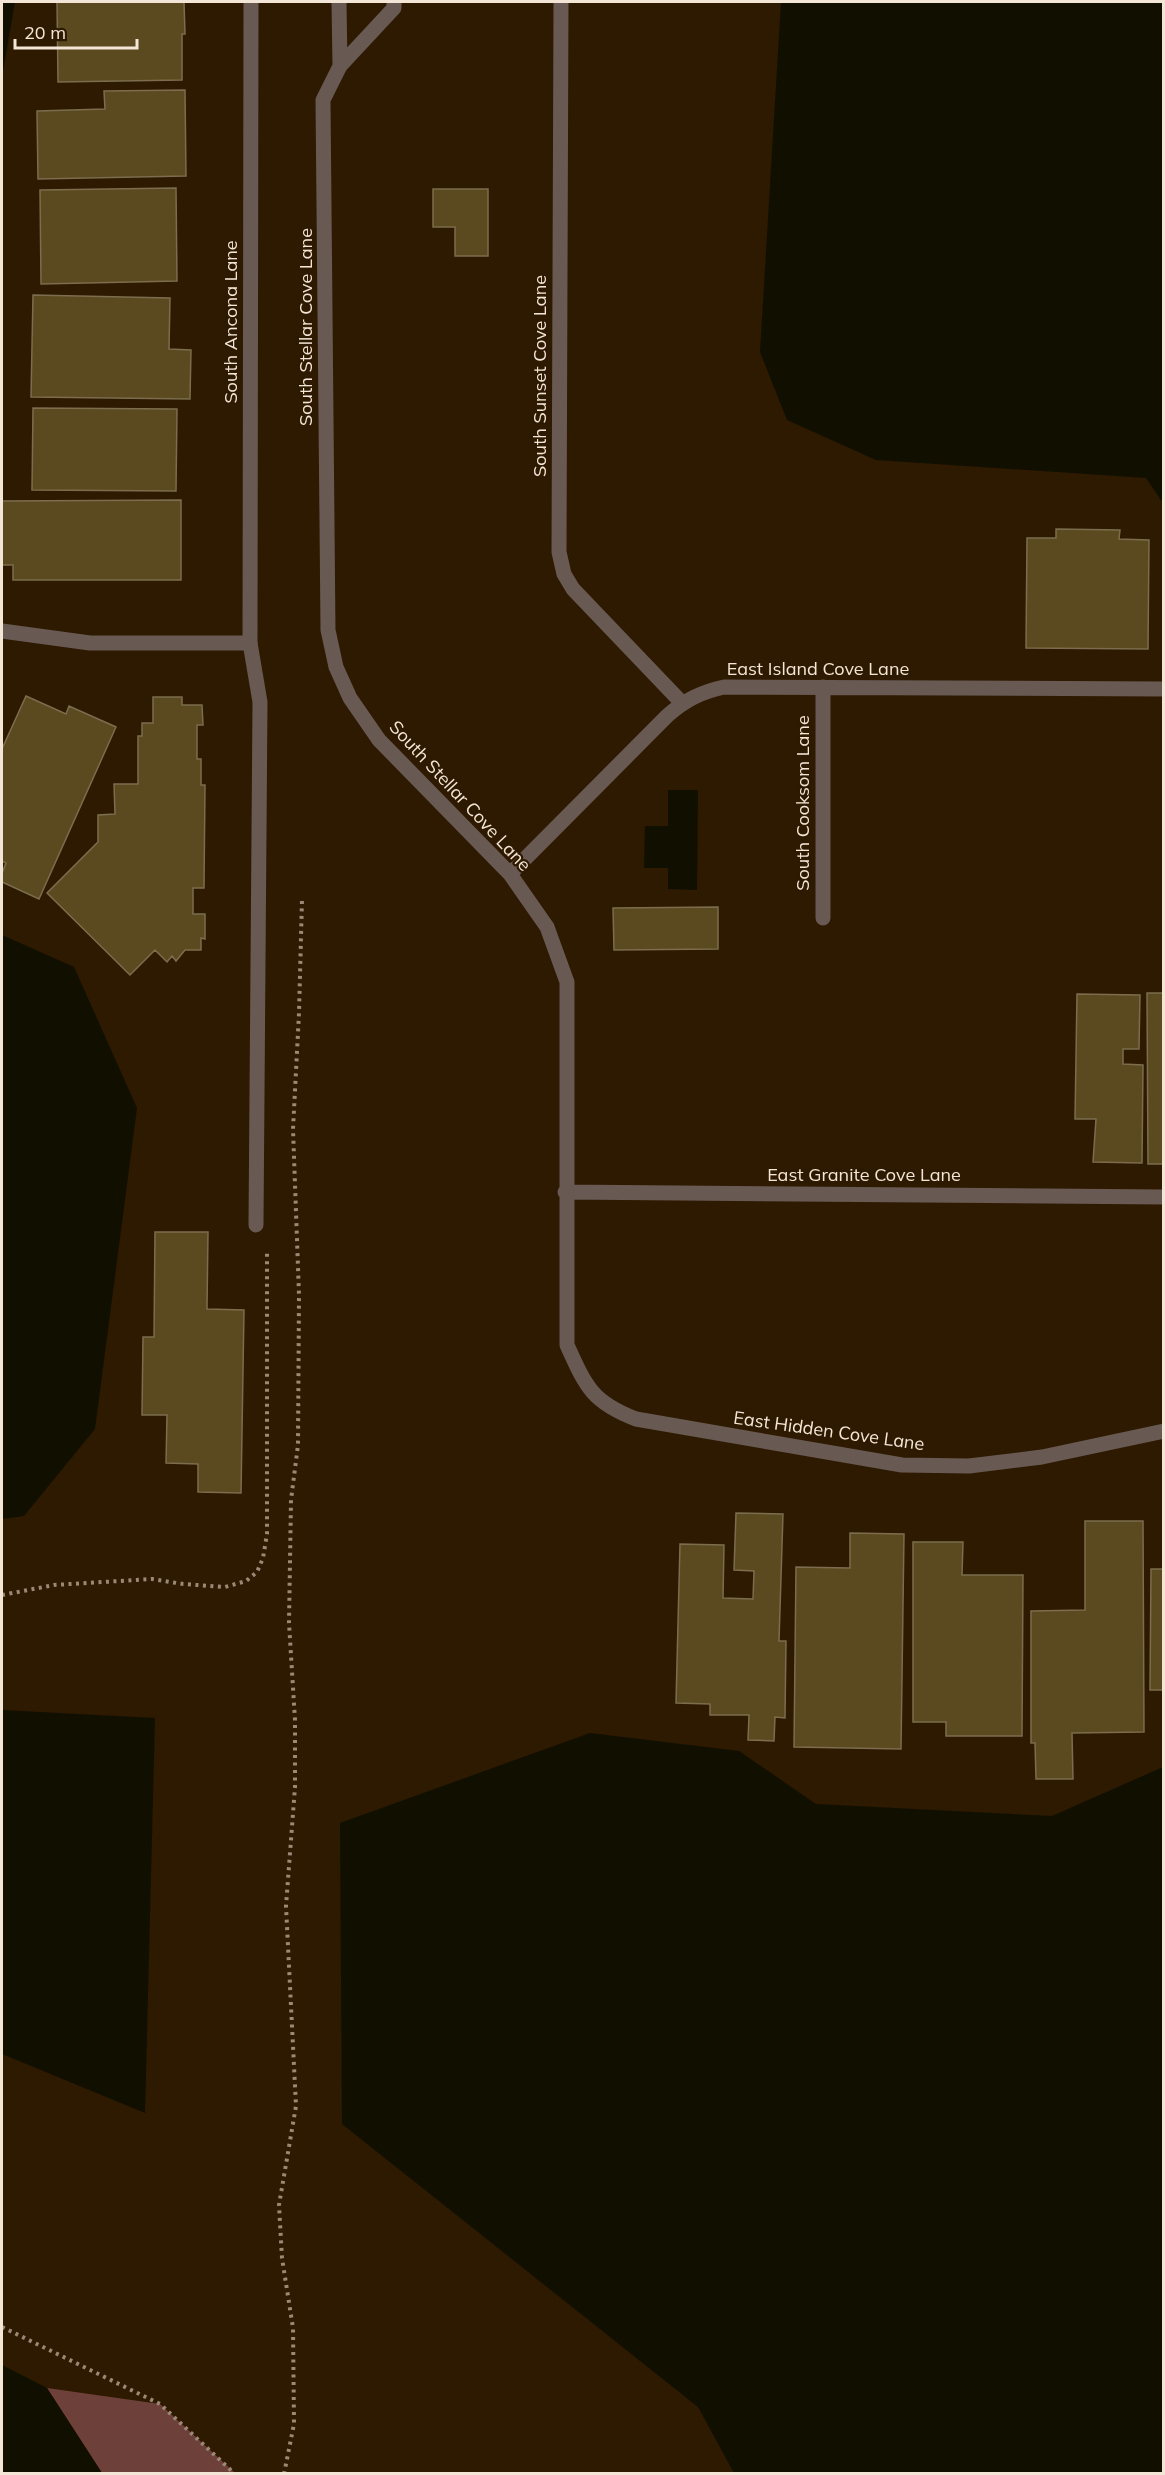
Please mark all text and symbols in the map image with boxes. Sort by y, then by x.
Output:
scale bar [15,12,136,50]
text: 20 m [24,21,66,44]
street label: South Stellar Cove Lane [294,228,317,426]
street label: South Ancona Lane [219,240,242,404]
street label: South Sunset Cove Lane [528,275,551,477]
street label: East Island Cove Lane [727,657,909,680]
street label: South Stellar Cove Lane [384,715,536,876]
street label: South Cooksom Lane [791,715,814,891]
street label: East Granite Cove Lane [767,1163,961,1186]
street label: East Hidden Cove Lane [732,1406,926,1455]

